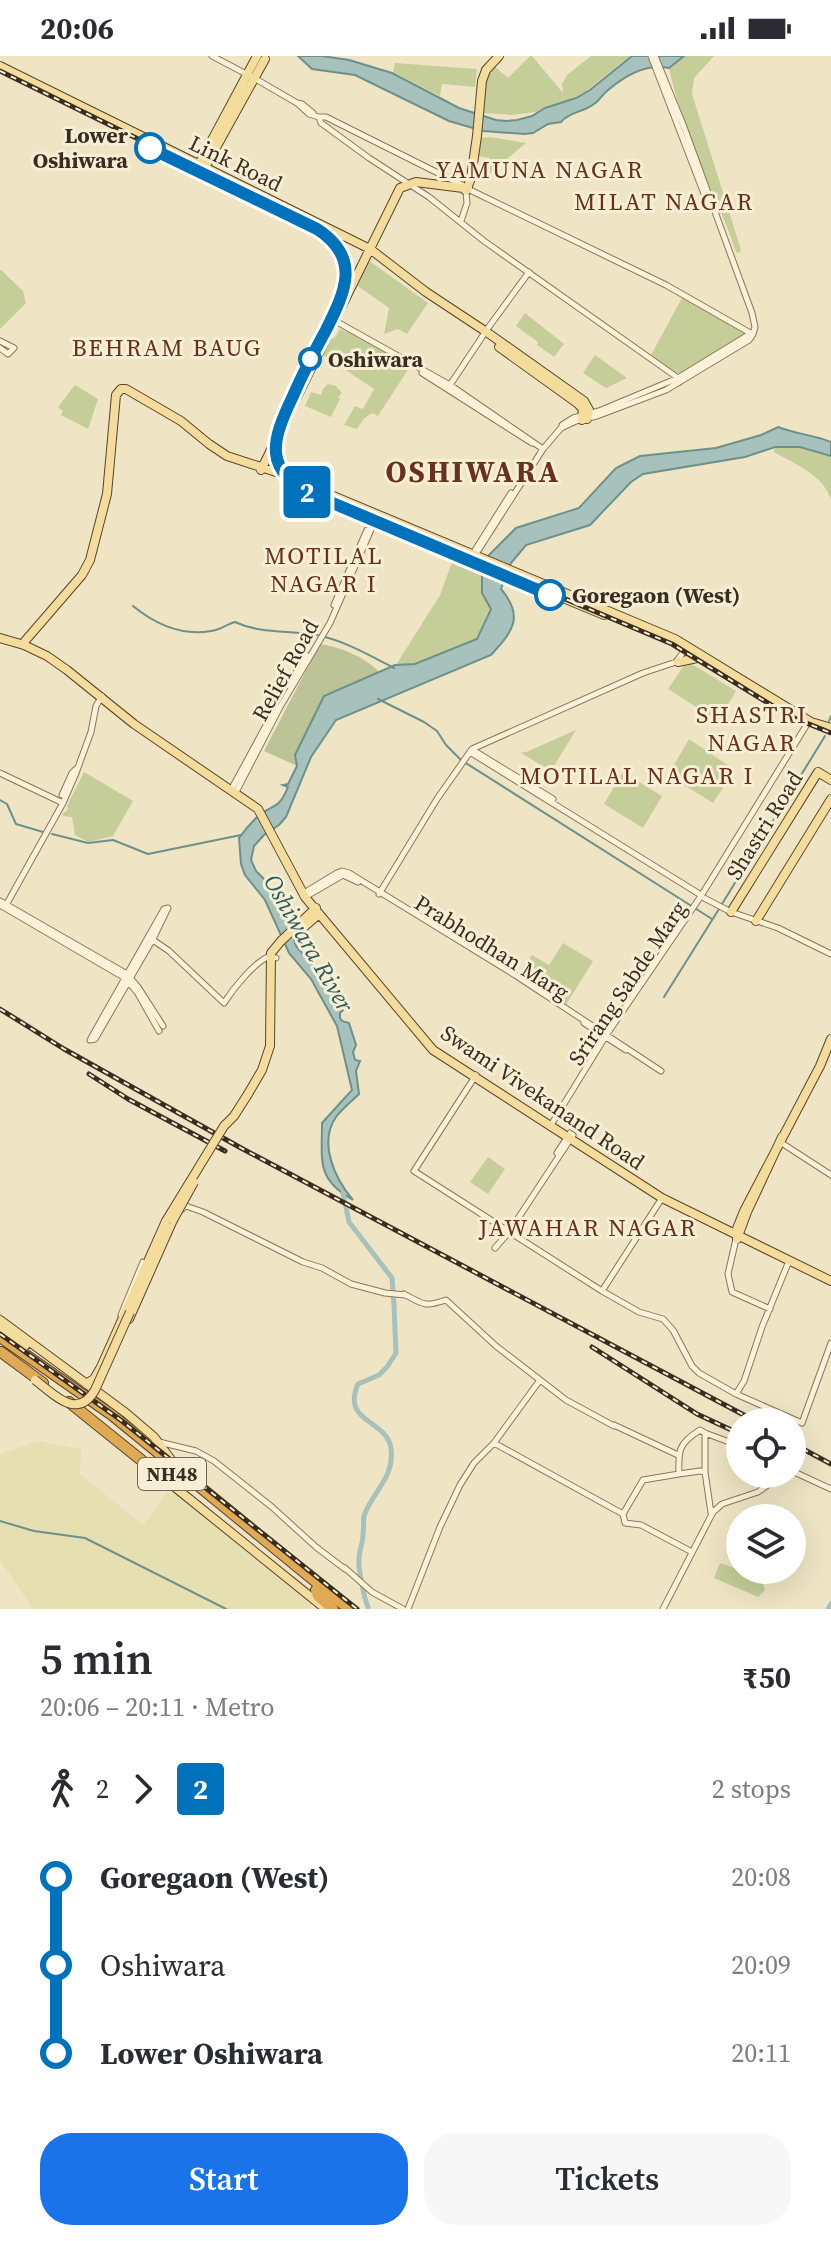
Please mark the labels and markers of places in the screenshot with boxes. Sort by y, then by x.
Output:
place label: Lower Oshiwara [33,120,129,175]
marker: Lower Oshiwara [135,133,165,163]
place label: Oshiwara [328,344,424,374]
marker: Oshiwara [299,348,321,370]
marker: Goregaon (West) [535,580,565,610]
place label: Goregaon (West) [572,580,740,610]

